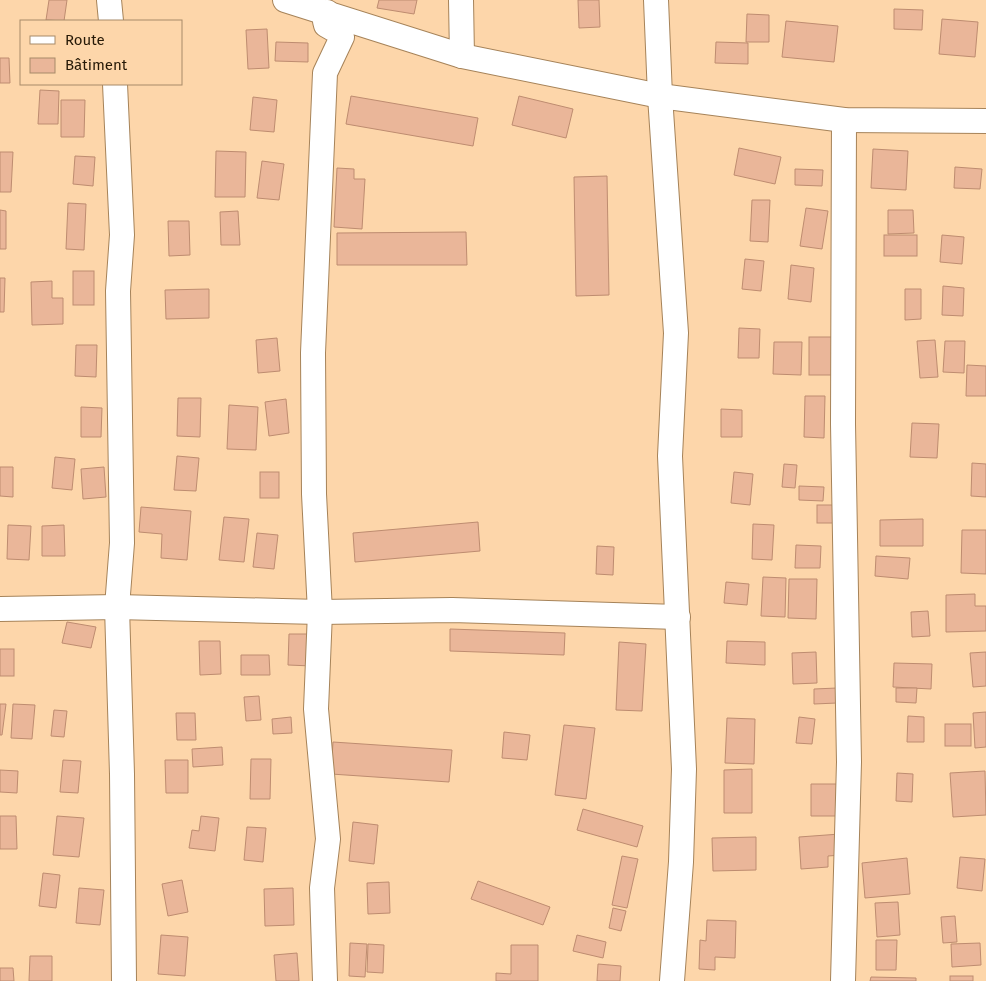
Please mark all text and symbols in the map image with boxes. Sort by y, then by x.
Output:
legend [20,20,182,85]
text: Route [65,31,105,49]
text: Bâtiment [65,56,128,74]

